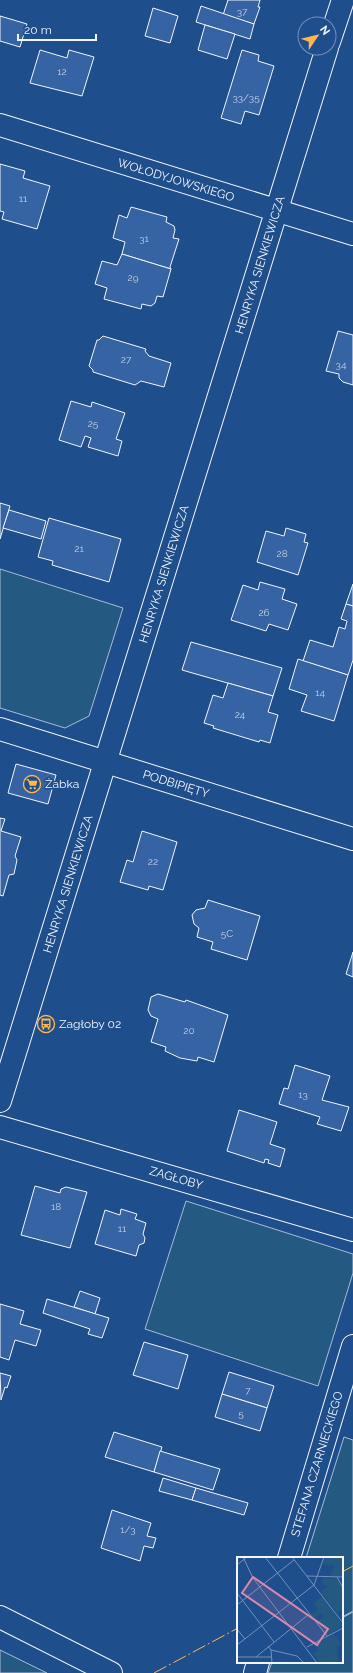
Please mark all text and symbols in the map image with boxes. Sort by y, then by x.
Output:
house number: 37 [237,6,248,17]
scale bar [18,16,96,42]
north arrow [297,16,337,56]
text: 20 m [24,23,52,37]
text: N [317,23,333,38]
house number: 12 [57,66,67,77]
house number: 33/35 [232,92,260,103]
street label: WOŁODYJOWSKIEGO [116,156,236,204]
house number: 11 [19,193,28,204]
street label: HENRYKA SIENKIEWICZA [232,194,288,336]
house number: 31 [139,233,150,244]
house number: 29 [127,272,139,283]
house number: 27 [121,354,132,365]
house number: 34 [336,359,347,370]
house number: 25 [88,418,99,429]
street label: HENRYKA SIENKIEWICZA [136,503,192,645]
house number: 21 [74,543,84,554]
house number: 28 [276,548,288,559]
house number: 26 [258,607,270,618]
house number: 14 [315,687,325,698]
house number: 24 [235,709,246,720]
street label: PODBIPIĘTY [141,767,211,801]
supermarket icon: Żabka [22,774,42,794]
place label: Żabka [45,777,79,791]
street label: HENRYKA SIENKIEWICZA [40,813,96,955]
house number: 22 [148,856,158,867]
house number: 5C [221,928,233,939]
bus stop icon: Zagłoby 02 [36,1014,56,1034]
place label: Zagłoby 02 [59,1017,121,1031]
house number: 20 [183,1025,195,1036]
house number: 13 [298,1089,308,1100]
street label: ZAGŁOBY [148,1164,205,1192]
house number: 18 [51,1201,61,1212]
house number: 11 [118,1223,127,1234]
house number: 7 [245,1385,251,1396]
street label: STEFANA CZARNIECKIEGO [288,1390,346,1538]
house number: 5 [238,1408,244,1419]
house number: 1/3 [120,1524,136,1535]
inset map [237,1557,343,1663]

